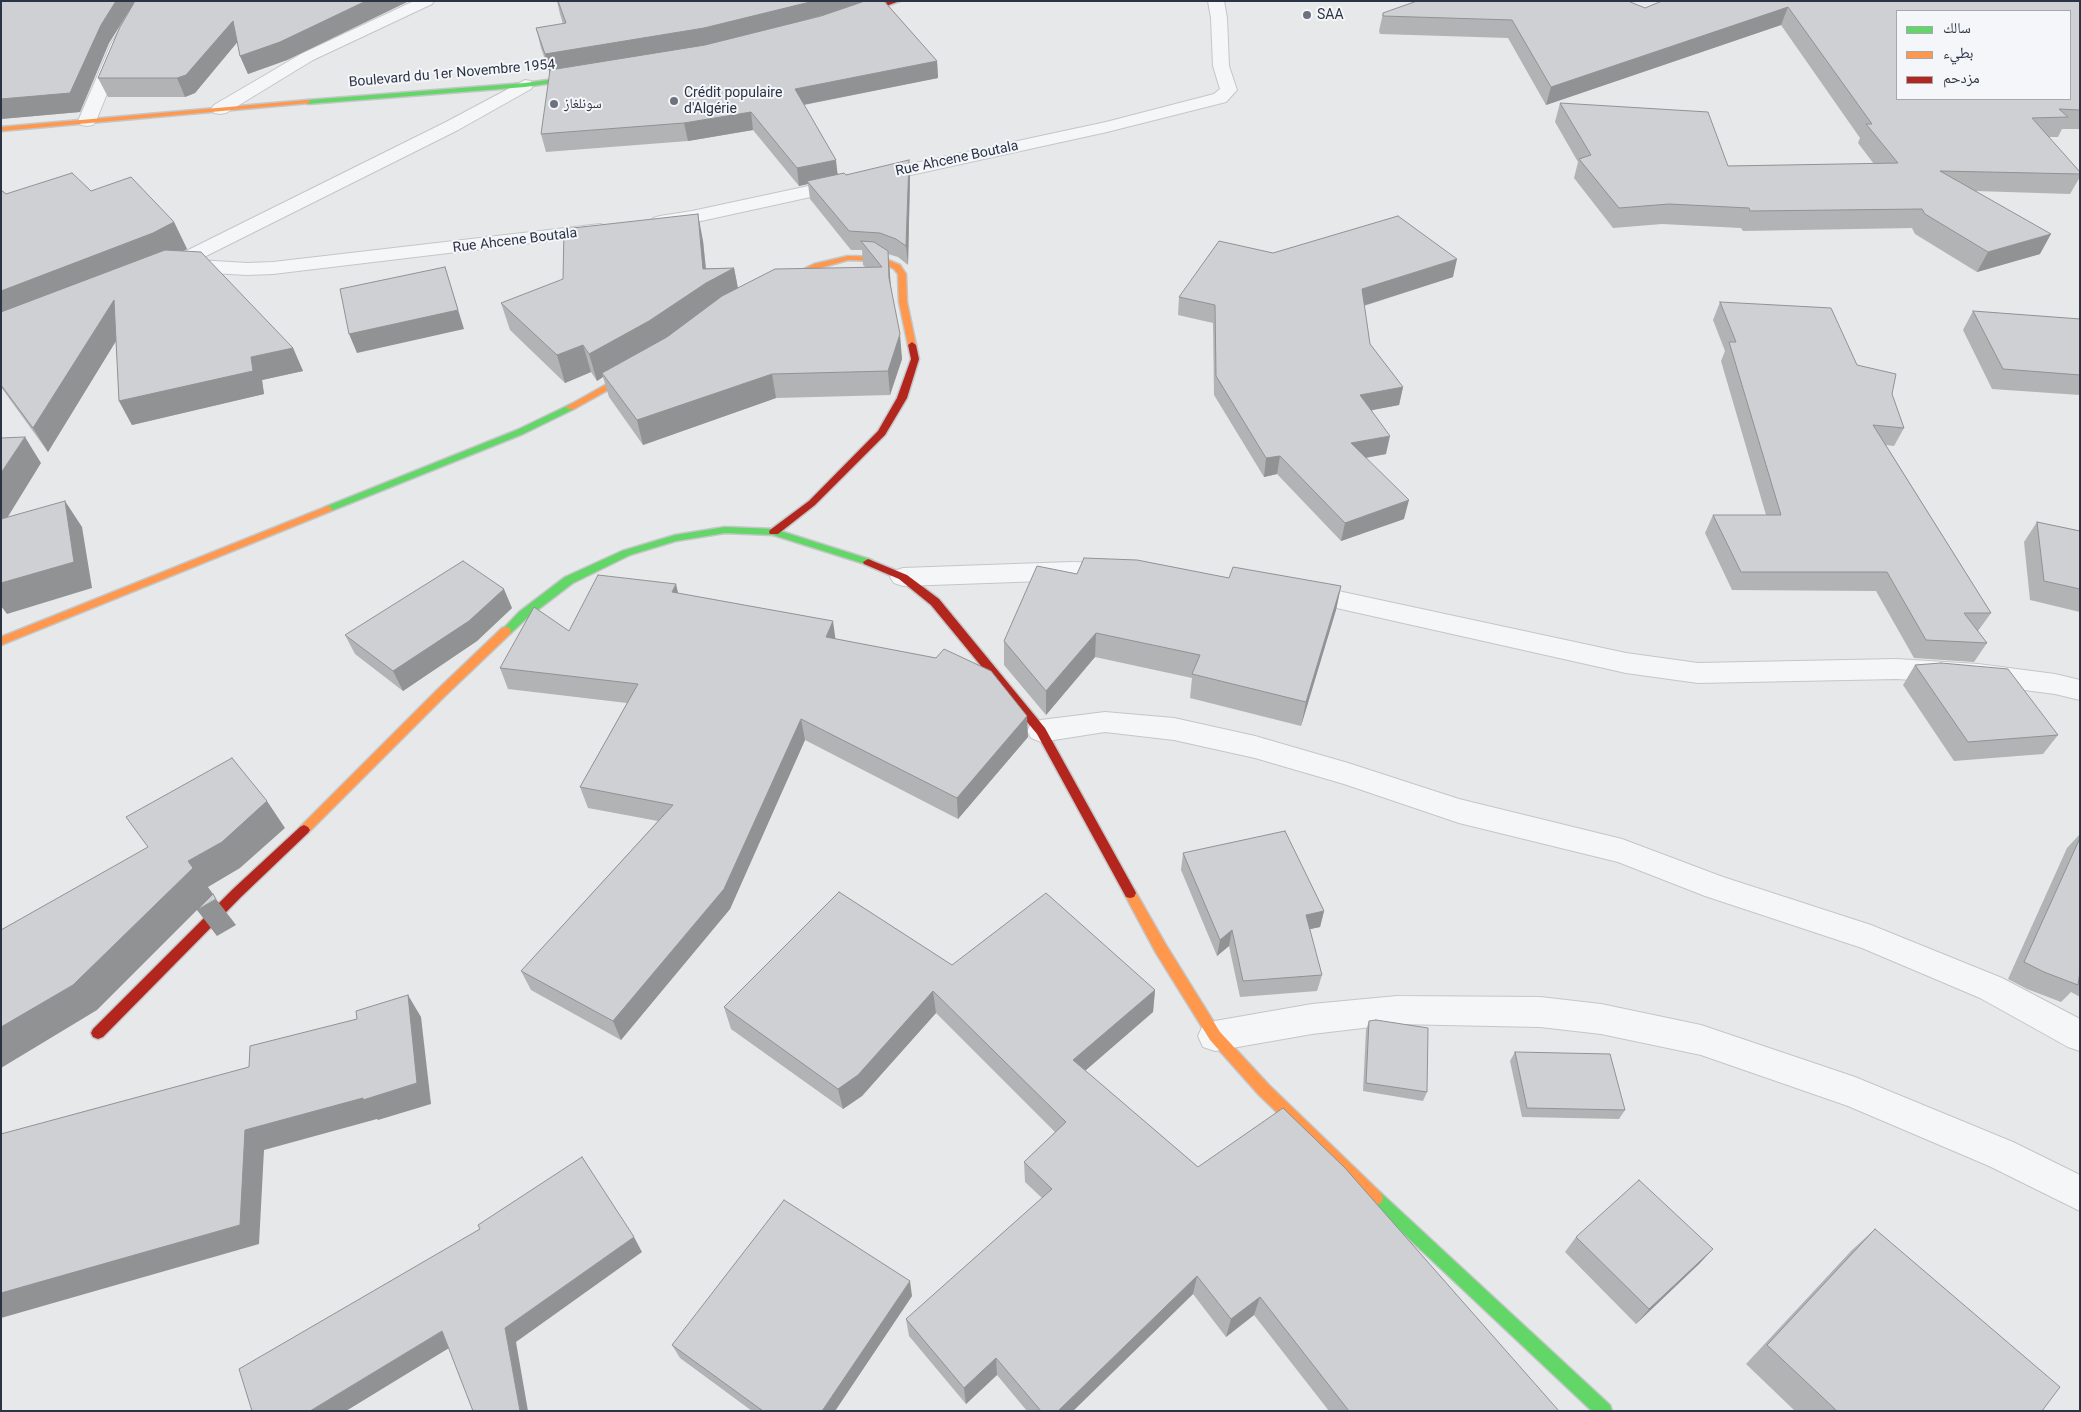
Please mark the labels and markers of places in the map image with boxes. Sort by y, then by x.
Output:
place label: SAA [1317,7,1344,23]
marker: SAA [1301,9,1313,21]
place label: Crédit populaire d'Algérie [684,85,782,118]
marker: Crédit populaire d'Algérie [668,95,680,107]
place label: سونلغاز [564,96,602,112]
marker: سونلغاز [548,98,560,110]

